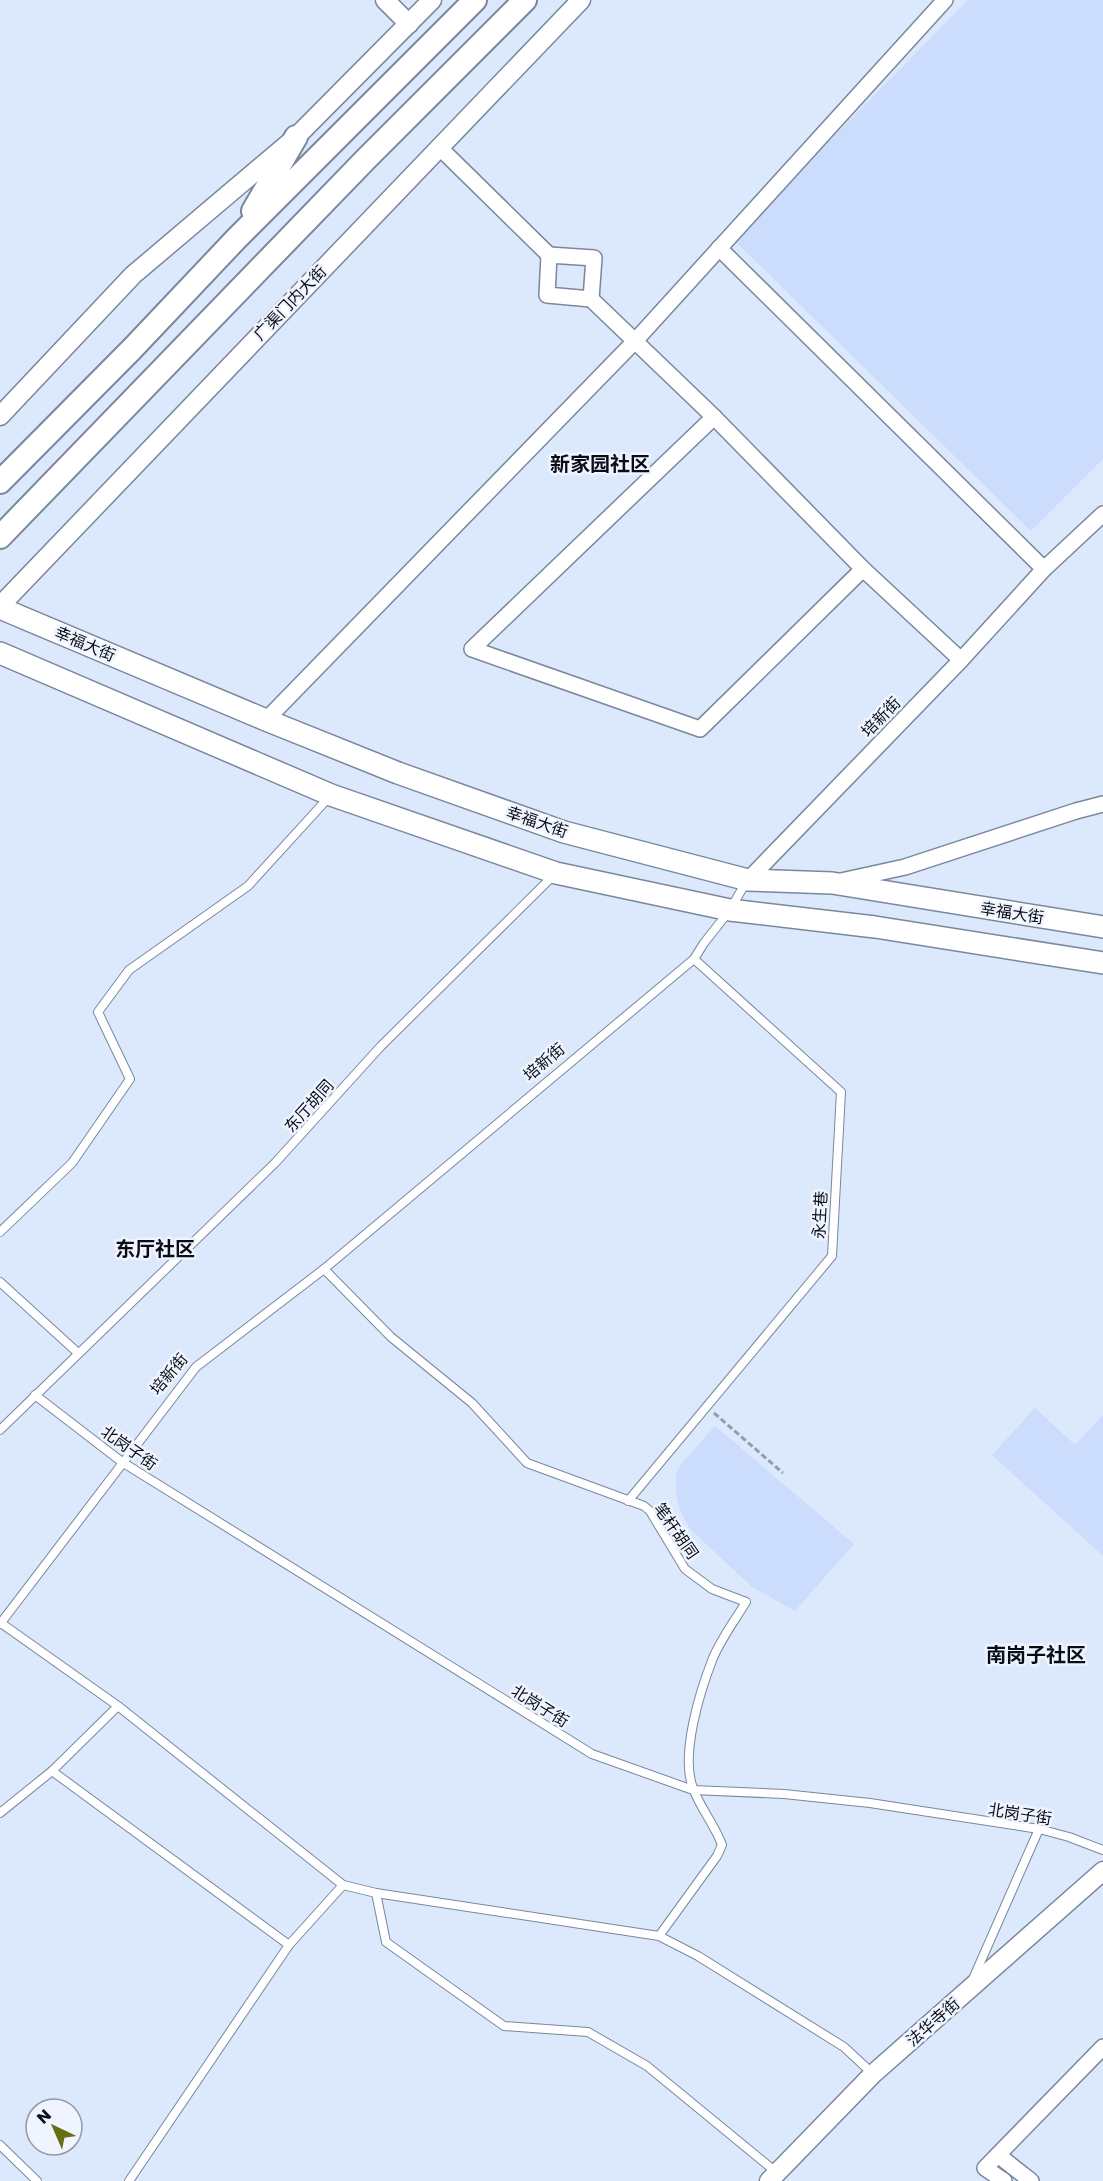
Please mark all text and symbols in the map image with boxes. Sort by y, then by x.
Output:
street label: 广渠门内大街 [248,260,332,346]
district label: 新家园社区 [550,450,650,478]
street label: 幸福大街 [51,621,119,667]
street label: 培新街 [856,692,906,742]
street label: 幸福大街 [503,801,571,843]
street label: 幸福大街 [979,897,1045,929]
street label: 培新街 [518,1038,570,1086]
street label: 东厅胡同 [279,1075,339,1137]
street label: 永生巷 [807,1190,833,1240]
district label: 东厅社区 [115,1235,195,1263]
street label: 培新街 [145,1348,193,1400]
street label: 北岗子街 [96,1420,162,1476]
street label: 笔杆胡同 [648,1498,704,1564]
district label: 南岗子社区 [986,1641,1086,1669]
street label: 北岗子街 [507,1679,573,1733]
street label: 北岗子街 [987,1798,1053,1830]
street label: 法华寺街 [901,1992,965,2052]
north arrow [24,2097,84,2157]
text: N [32,2104,56,2129]

